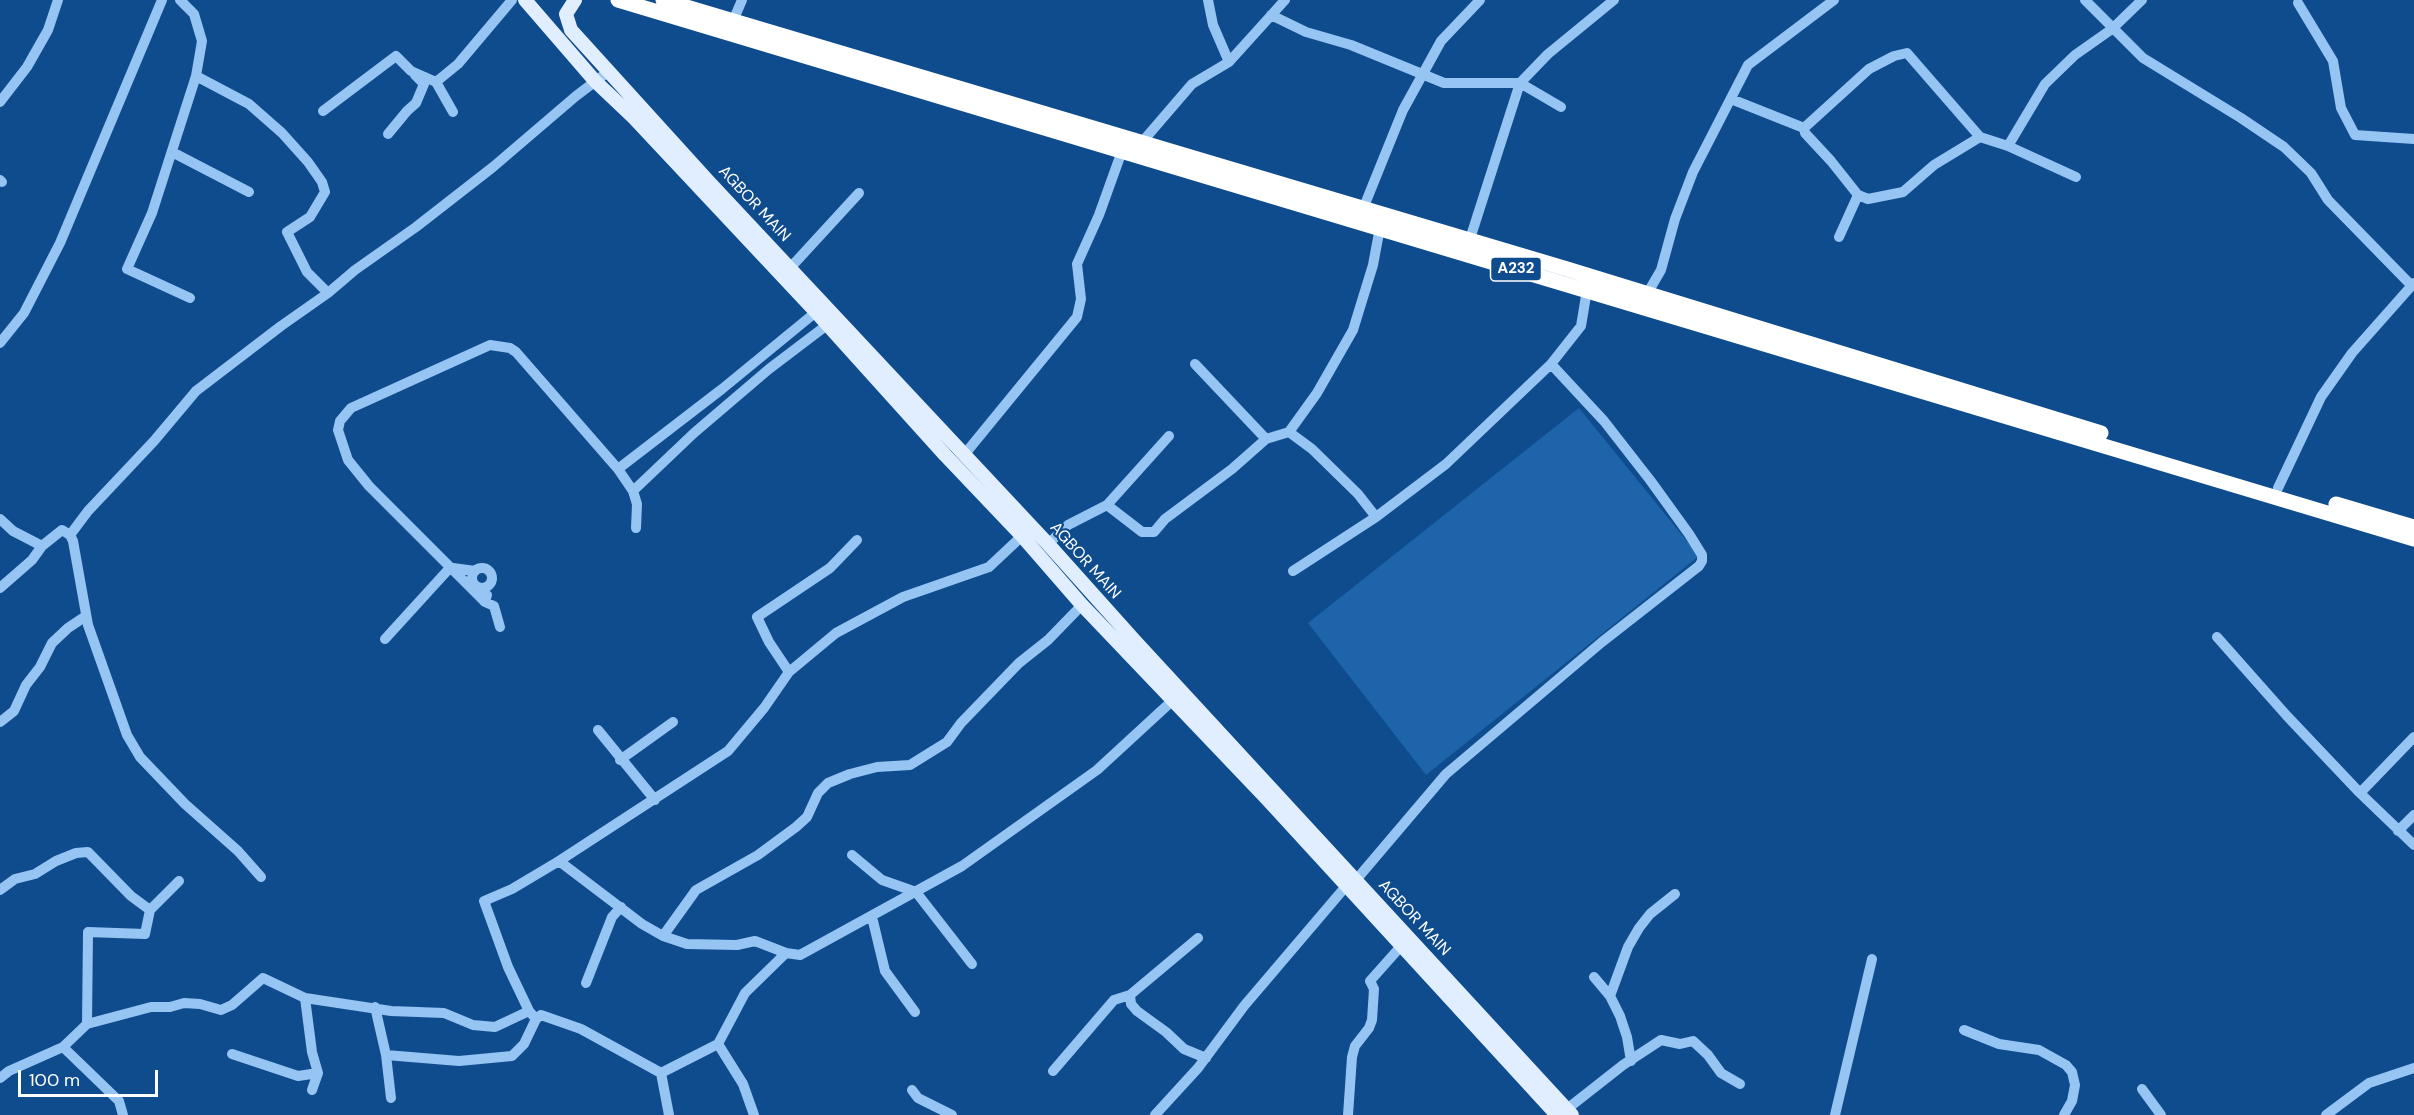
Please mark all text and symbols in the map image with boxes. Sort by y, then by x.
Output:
street label: AGBOR MAIN [714,162,794,246]
road number: A232 [1490,257,1541,281]
street label: AGBOR MAIN [1045,519,1125,603]
street label: AGBOR MAIN [1374,876,1454,960]
scale bar [21,1058,160,1096]
text: 100 m [29,1068,80,1092]

